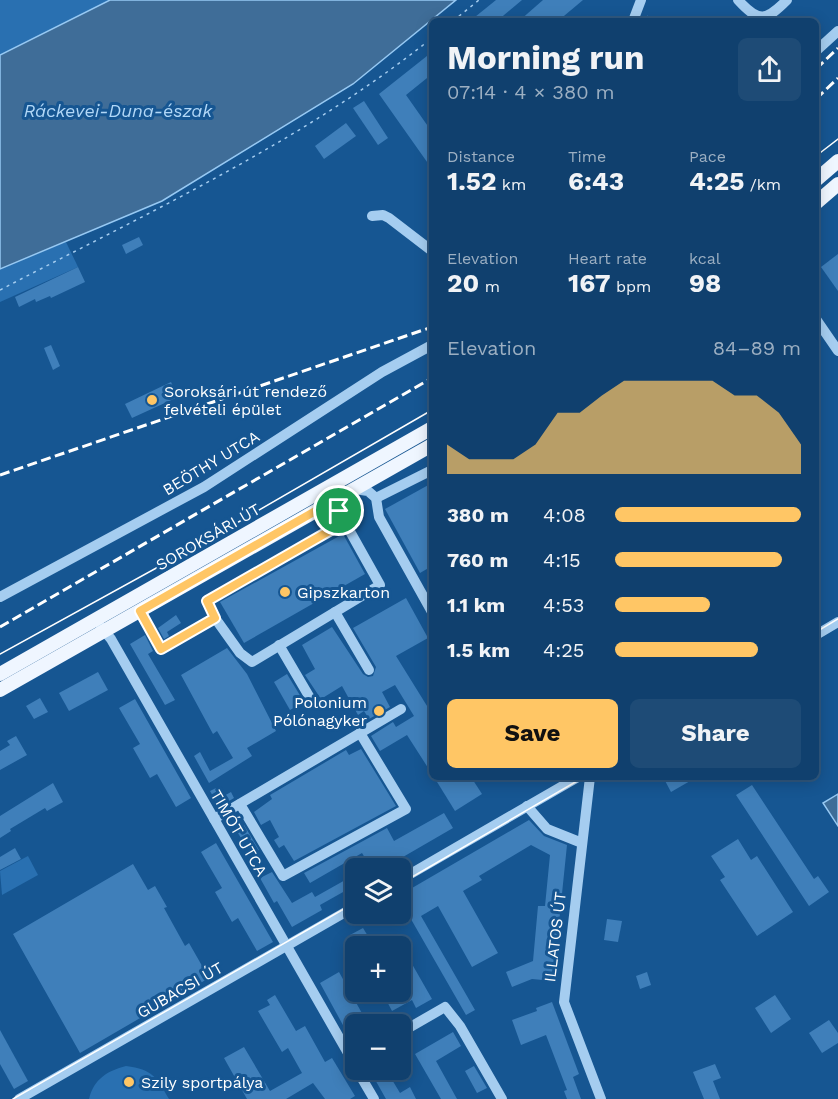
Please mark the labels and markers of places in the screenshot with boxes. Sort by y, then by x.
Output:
place label: Soroksári út rendező felvételi épület [164,382,327,419]
marker: Soroksári út rendező felvételi épület [145,393,159,407]
pin [313,485,364,536]
place label: Gipszkarton [297,583,390,602]
marker: Gipszkarton [278,585,292,599]
place label: Polonium Pólónagyker [273,693,367,730]
marker: Polonium Pólónagyker [372,704,386,718]
place label: Szily sportpálya [141,1073,263,1092]
marker: Szily sportpálya [122,1075,136,1089]

